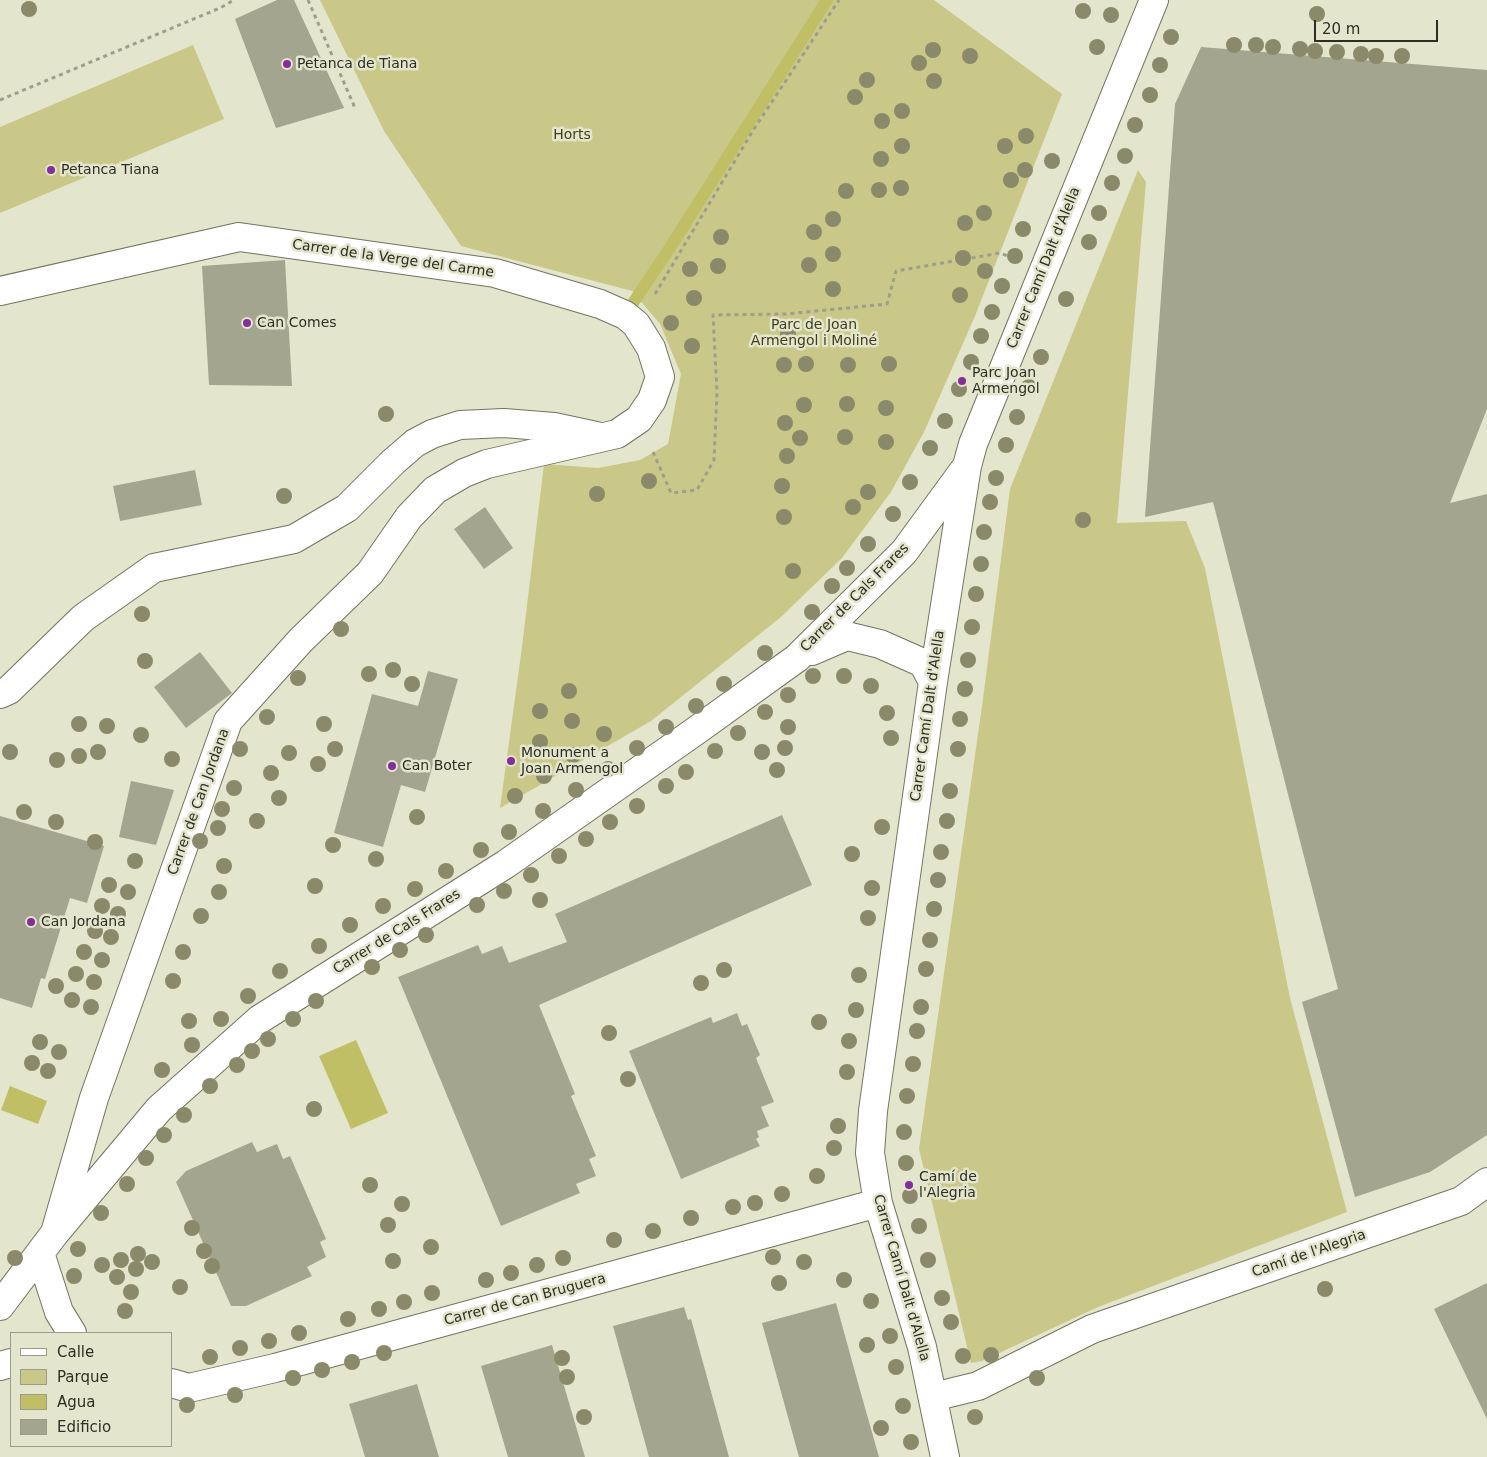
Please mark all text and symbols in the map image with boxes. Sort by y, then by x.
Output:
scale bar [1317,10,1441,42]
text: 20 m [1322,20,1360,38]
place label: Petanca de Tiana [297,56,417,72]
marker: Petanca de Tiana [281,58,293,70]
park label: Horts [553,127,591,143]
place label: Petanca Tiana [61,162,159,178]
marker: Petanca Tiana [45,164,57,176]
street label: Carrer Camí Dalt d'Alella [1004,185,1084,351]
street label: Carrer de la Verge del Carme [291,237,495,281]
place label: Can Comes [257,315,337,331]
marker: Can Comes [241,317,253,329]
park label: Parc de Joan Armengol i Moliné [751,317,877,350]
place label: Parc Joan Armengol [972,365,1040,398]
marker: Parc Joan Armengol [956,375,968,387]
street label: Carrer de Cals Frares [797,540,913,656]
street label: Carrer Camí Dalt d'Alella [908,629,948,803]
street label: Carrer de Can Jordana [165,726,233,878]
place label: Monument a Joan Armengol [521,745,623,778]
marker: Monument a Joan Armengol [505,755,517,767]
place label: Can Boter [402,758,472,774]
marker: Can Boter [386,760,398,772]
street label: Carrer de Cals Frares [330,886,464,978]
place label: Can Jordana [41,914,126,930]
marker: Can Jordana [25,916,37,928]
place label: Camí de l'Alegria [919,1169,977,1202]
marker: Camí de l'Alegria [903,1179,915,1191]
street label: Carrer Camí Dalt d'Alella [869,1193,933,1363]
street label: Camí de l'Alegria [1250,1227,1368,1281]
street label: Carrer de Can Bruguera [442,1270,608,1330]
legend [10,1332,172,1447]
text: Calle [57,1343,94,1361]
text: Parque [57,1368,109,1386]
text: Agua [57,1393,95,1411]
text: Edificio [57,1418,111,1436]

